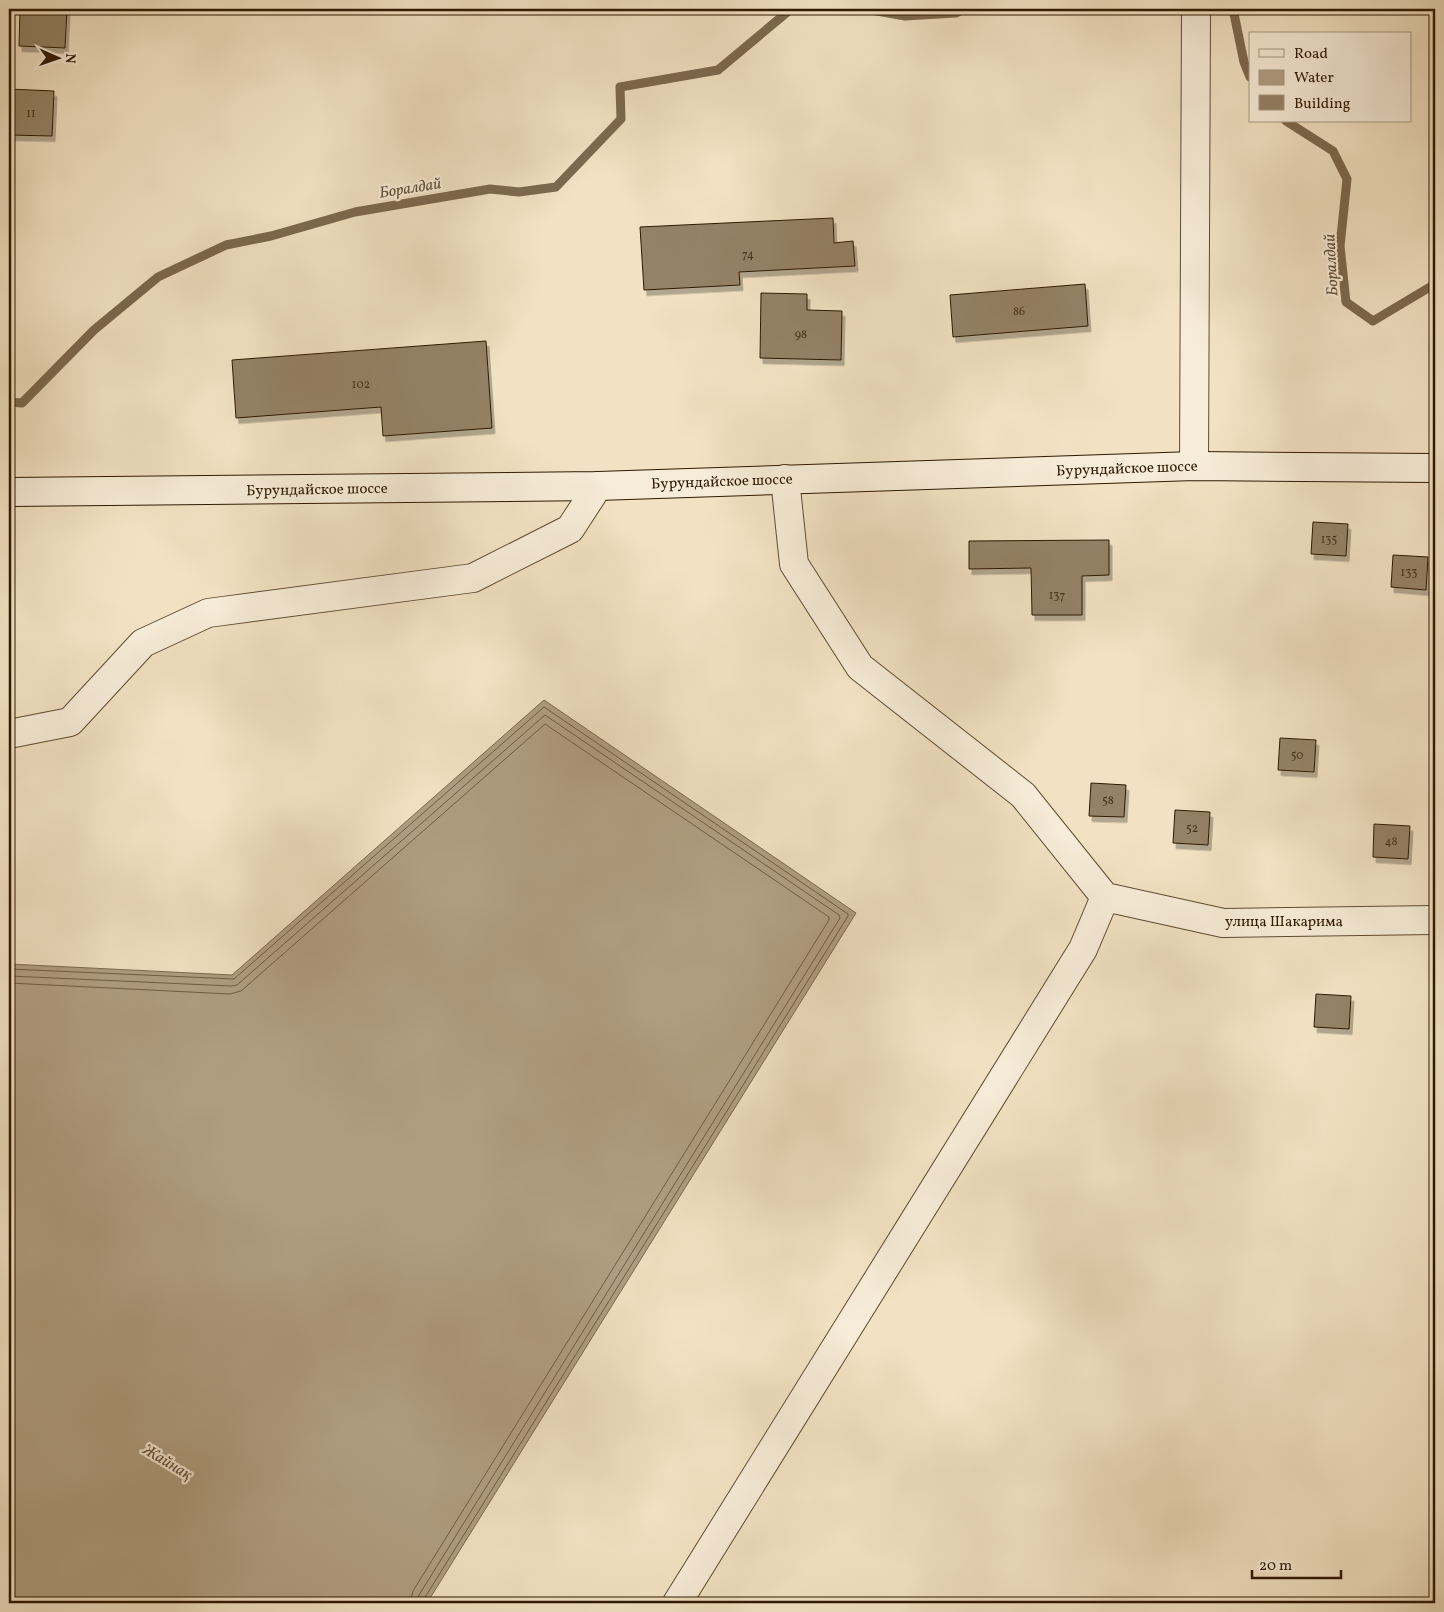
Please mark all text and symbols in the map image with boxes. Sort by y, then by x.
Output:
north arrow [32,32,82,82]
legend [1249,32,1412,122]
text: Road [1294,44,1328,65]
text: N [60,53,79,64]
text: Water [1294,68,1334,89]
text: Building [1294,94,1351,115]
house number: 11 [26,106,36,122]
water label: Боралдай [378,173,443,205]
water label: Боралдай [1319,233,1345,297]
house number: 74 [742,247,754,263]
house number: 86 [1013,304,1025,320]
house number: 98 [795,327,807,343]
house number: 102 [352,377,370,393]
street label: Бурундайское шоссе [1056,457,1198,482]
street label: Бурундайское шоссе [651,470,793,495]
street label: Бурундайское шоссе [246,479,388,502]
house number: 135 [1321,532,1338,548]
house number: 133 [1401,565,1417,581]
house number: 137 [1049,588,1065,604]
house number: 50 [1291,748,1303,764]
house number: 58 [1102,793,1114,809]
house number: 52 [1186,821,1198,837]
house number: 48 [1384,834,1398,850]
street label: улица Шакарима [1225,912,1343,933]
water label: Жайнақ [137,1439,196,1486]
scale bar [1252,1547,1340,1579]
text: 20 m [1259,1556,1292,1577]

